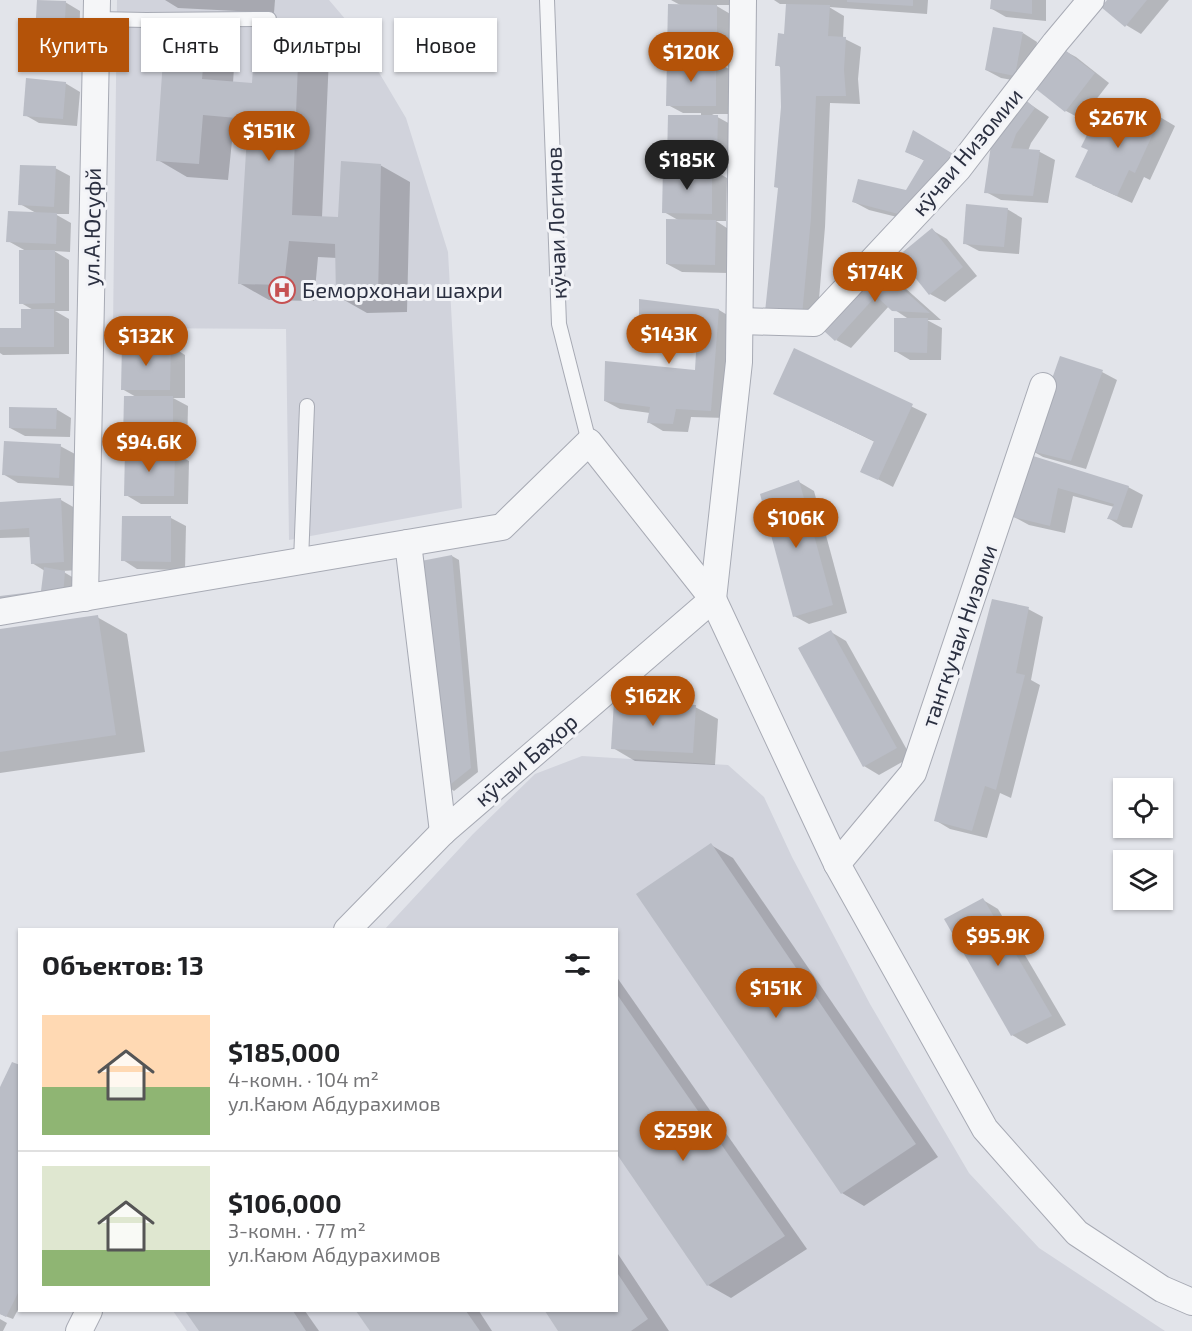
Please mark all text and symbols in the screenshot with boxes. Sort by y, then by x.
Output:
chip: Купить [18,18,129,72]
chip: Снять [141,18,240,72]
chip: Фильтры [252,18,382,72]
chip: Новое [394,18,497,72]
pin: $120K [649,32,733,83]
text: $120K [662,39,720,63]
street label: кӯчаи Низомии [905,82,1028,221]
pin: $267K [1076,98,1160,149]
text: $267K [1089,105,1147,129]
pin: $151K [227,111,311,162]
text: $151K [243,118,295,142]
pin: $185K [645,140,729,191]
street label: кӯчаи Логинов [539,146,572,300]
text: $185K [659,147,715,171]
street label: ул.А.Юсуфй [77,168,106,286]
pin: $174K [833,252,917,303]
text: $174K [847,259,903,283]
hospital icon: Беморхонаи шахри [267,275,297,305]
place label: Беморхонаи шахри [302,276,503,302]
pin: $143K [627,314,711,365]
pin: $132K [104,316,188,367]
text: $143K [641,321,698,345]
text: $132K [118,323,174,347]
pin: $94.6K [100,422,198,473]
text: $94.6K [116,429,182,453]
pin: $106K [754,498,838,549]
text: $106K [767,505,825,529]
street label: тангкучаи Низоми [915,541,1002,731]
pin: $162K [611,676,695,727]
text: $162K [625,683,681,707]
street label: кӯчаи Баҳор [469,708,583,812]
map controls [1113,778,1173,910]
button: locate [1113,778,1173,838]
button: layers [1113,850,1173,910]
pin: $95.9K [949,916,1047,967]
text: $95.9K [966,923,1030,947]
icon: filters [561,948,594,981]
text: Объектов: 13 [42,949,204,980]
pin: $151K [734,968,818,1019]
text: $151K [750,975,802,999]
text: $185,000 [228,1036,340,1067]
icon: home [90,1039,162,1111]
text: 4-комн. · 104 m² [228,1067,379,1091]
text: ул.Каюм Абдурахимов [228,1091,441,1115]
pin: $259K [641,1111,725,1162]
text: $259K [654,1118,712,1142]
text: $106,000 [228,1187,342,1218]
icon: home [90,1190,162,1262]
text: 3-комн. · 77 m² [228,1218,366,1242]
text: ул.Каюм Абдурахимов [228,1242,441,1266]

